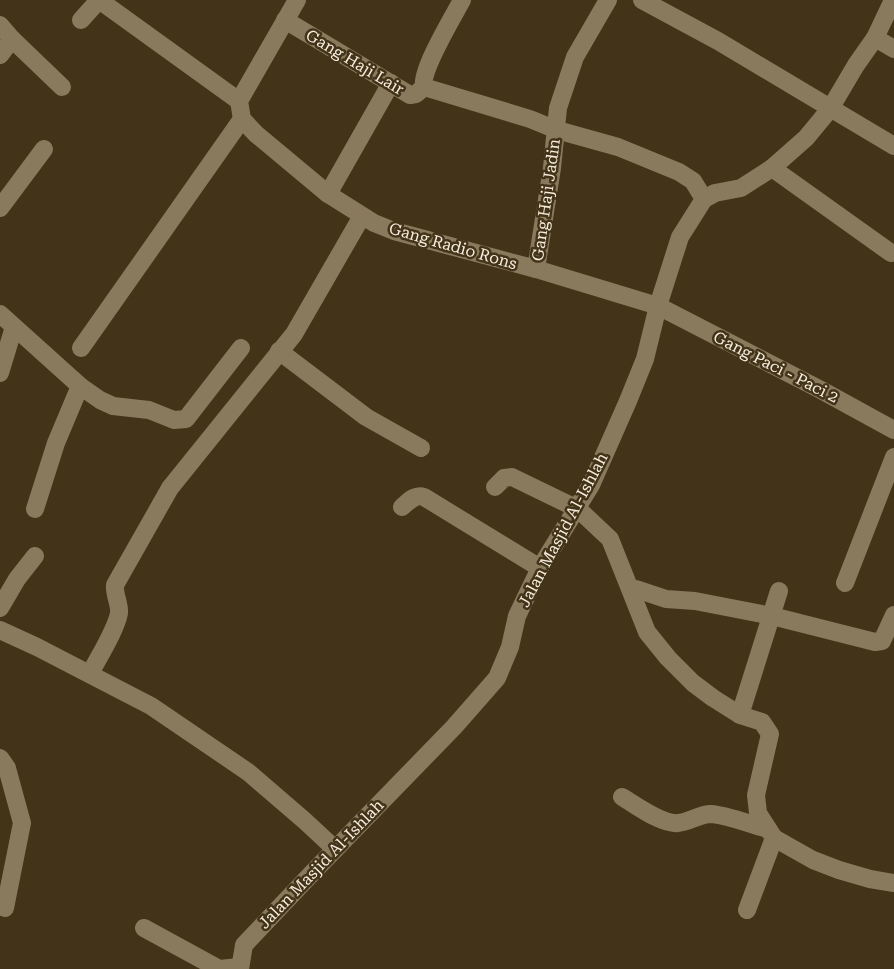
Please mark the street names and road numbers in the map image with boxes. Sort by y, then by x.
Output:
street label: Gang Haji Lair [303,25,408,99]
street label: Gang Haji Jadin [528,138,564,262]
street label: Gang Radio Rons [387,219,520,273]
street label: Gang Paci - Paci 2 [710,327,842,407]
street label: Jalan Masjid Al-Ishlah [514,450,612,610]
street label: Jalan Masjid Al-Ishlah [254,796,388,932]

